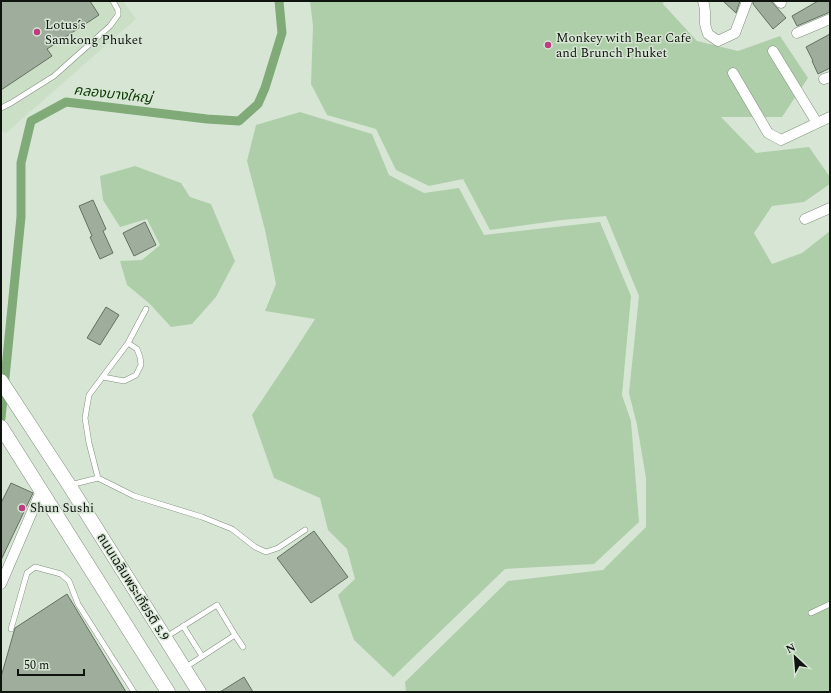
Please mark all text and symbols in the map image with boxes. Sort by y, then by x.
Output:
place label: Lotus’s Samkong Phuket [45,15,143,50]
marker: Lotus’s Samkong Phuket [32,27,42,37]
place label: Monkey with Bear Cafe and Brunch Phuket [556,28,691,63]
marker: Monkey with Bear Cafe and Brunch Phuket [543,40,553,50]
water label: คลองบางใหญ่ [73,79,155,109]
place label: Shun Sushi [30,498,94,518]
marker: Shun Sushi [17,503,27,513]
street label: ถนนเฉลิมพระเกียรติ ร.9 [92,529,175,645]
north arrow [775,637,815,677]
text: N [783,639,799,658]
scale bar [18,651,84,677]
text: 50 m [24,656,49,675]

